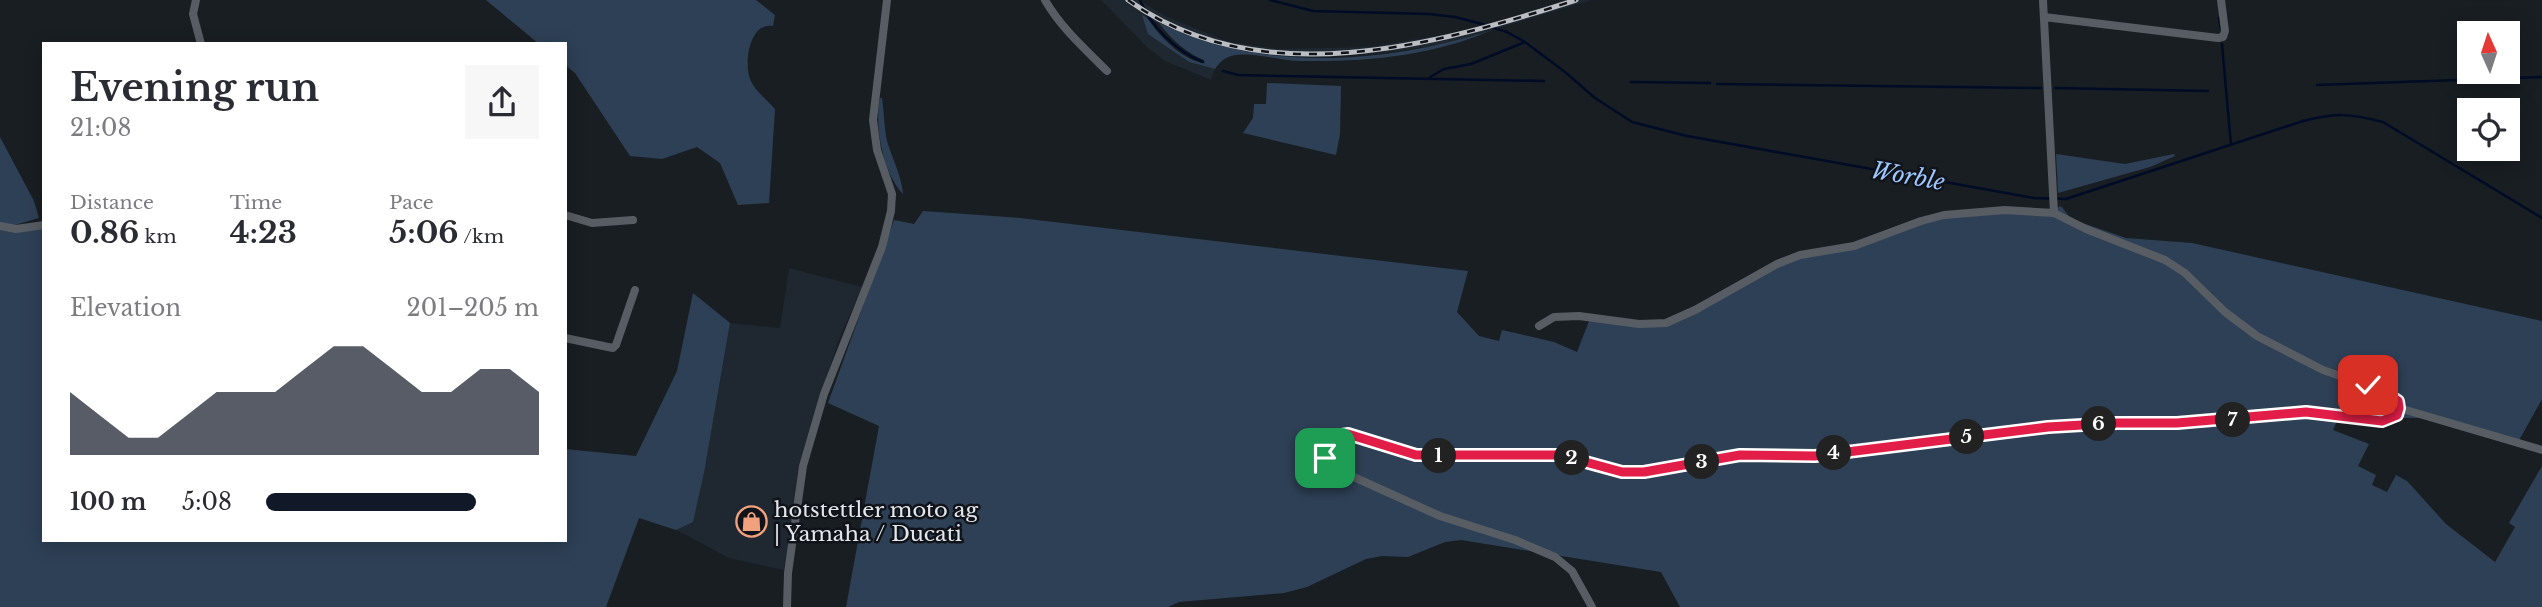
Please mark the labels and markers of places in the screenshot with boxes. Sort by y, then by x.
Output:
pin [2338,355,2398,415]
pin: 7 [2216,402,2250,438]
pin: 6 [2082,406,2116,442]
pin: 5 [1950,420,1984,454]
pin [1295,428,1355,488]
pin: 4 [1816,435,1852,470]
pin: 1 [1422,438,1456,474]
pin: 2 [1554,440,1590,476]
pin: 3 [1684,444,1720,480]
place label: hotstettler moto ag | Yamaha / Ducati [774,497,978,547]
shop icon: hotstettler moto ag | Yamaha / Ducati [734,505,768,539]

